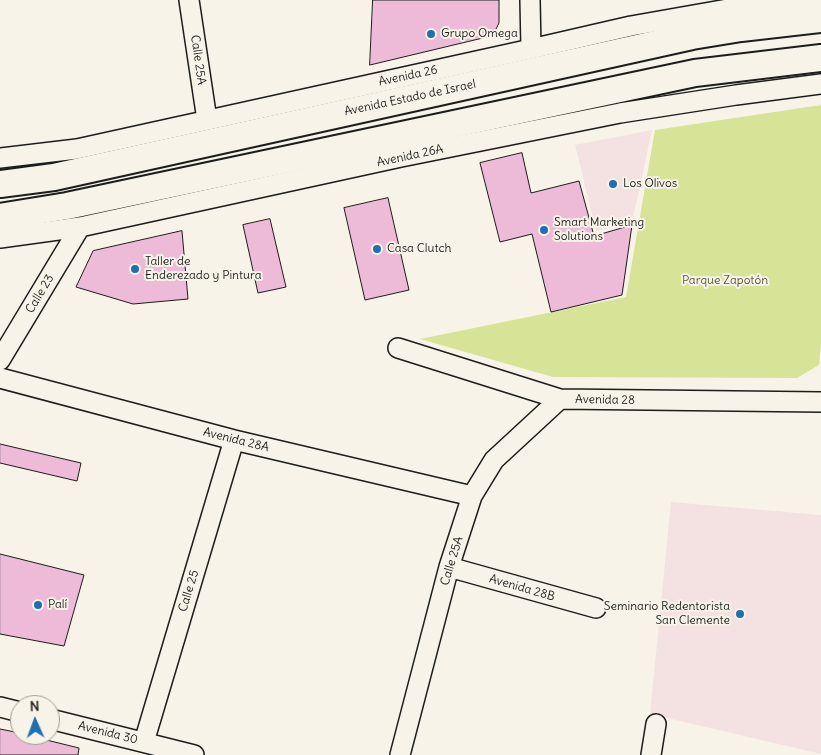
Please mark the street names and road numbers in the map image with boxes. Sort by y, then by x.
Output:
street label: Calle 25A [187,34,209,86]
street label: Avenida 26 [377,63,439,89]
street label: Avenida Estado de Israel [343,77,477,119]
street label: Avenida 26A [375,142,445,170]
street label: Calle 23 [23,272,57,316]
street label: Avenida 28 [575,392,635,408]
street label: Avenida 28A [202,425,270,455]
street label: Calle 25A [438,535,466,587]
street label: Calle 25 [176,568,202,614]
street label: Avenida 28B [487,572,557,604]
street label: Avenida 30 [77,719,139,747]

